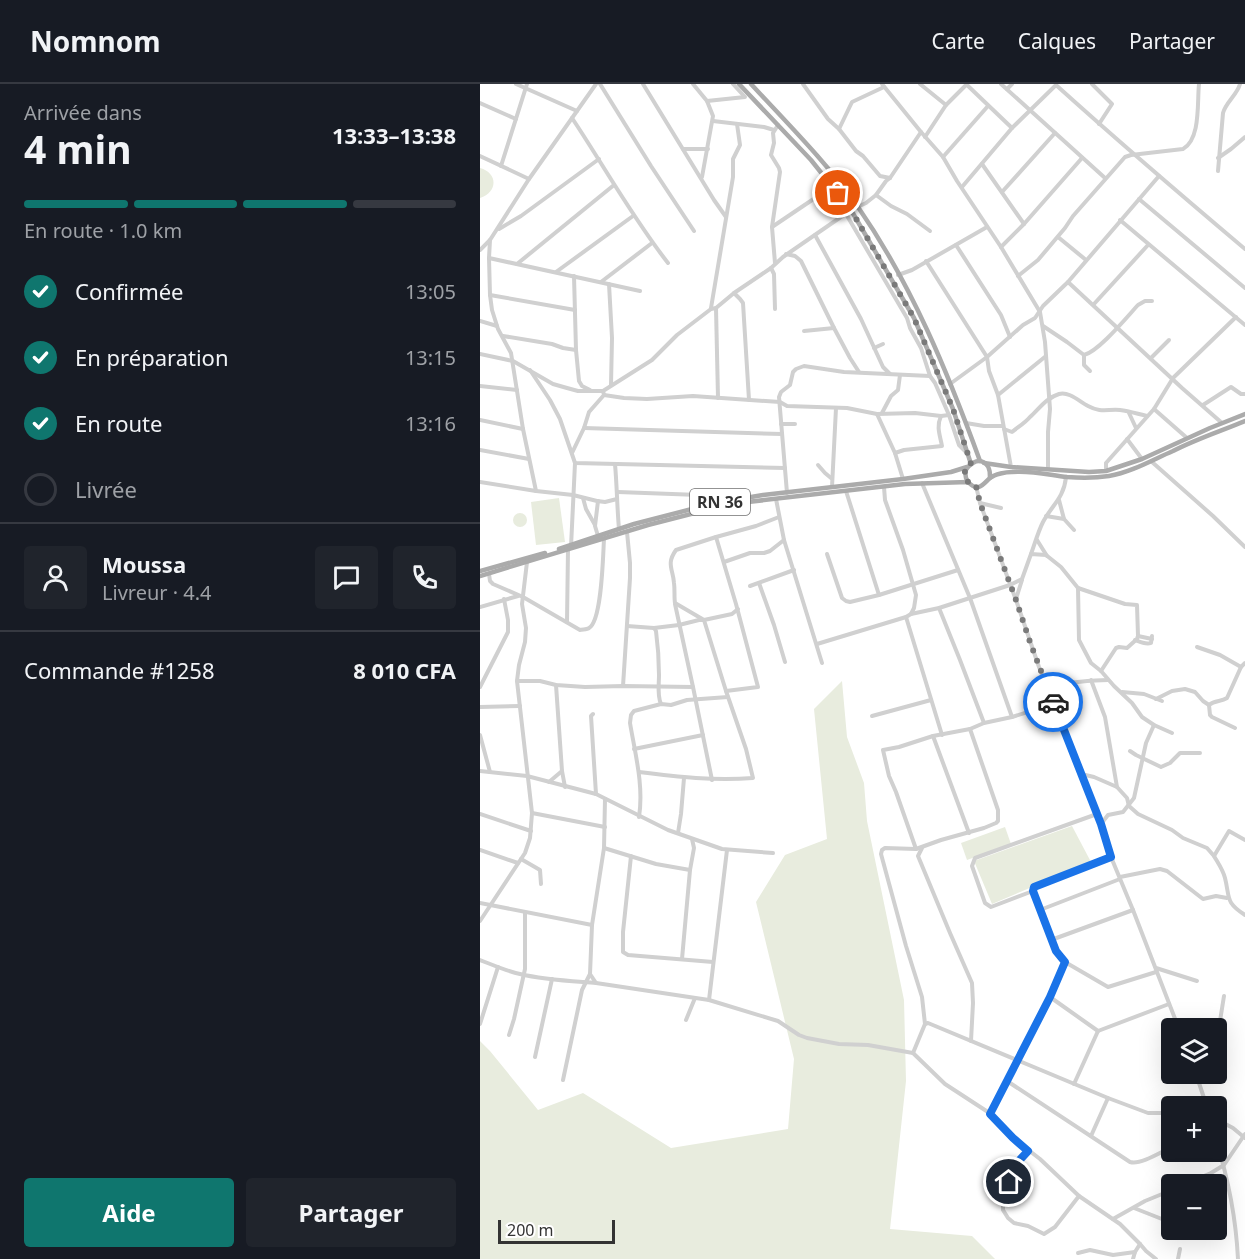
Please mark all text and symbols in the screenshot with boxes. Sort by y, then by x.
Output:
text: Nomnom [30,22,161,60]
text: Carte [932,27,985,55]
text: Calques [1018,27,1096,55]
text: Partager [1129,27,1215,55]
text: Arrivée dans [24,99,142,126]
text: 13:33–13:38 [332,120,456,150]
text: 4 min [24,122,131,175]
pin [812,167,863,218]
icon: bag [821,176,854,209]
text: En route · 1.0 km [24,217,182,244]
icon: check [24,275,57,308]
text: Confirmée [75,276,184,306]
text: 13:05 [405,278,456,305]
icon: check [24,341,57,374]
text: En préparation [75,342,229,372]
text: 13:15 [405,344,456,371]
icon: check [24,407,57,440]
text: En route [75,408,162,438]
text: 13:16 [405,410,456,437]
text: Livrée [75,474,137,504]
road number: RN 36 [690,489,750,515]
button: person [24,546,87,609]
button: chat [315,546,378,609]
button: phone [393,546,456,609]
text: Moussa [102,549,186,579]
text: Livreur · 4.4 [102,579,212,606]
text: Commande #1258 [24,655,215,685]
text: 8 010 CFA [353,655,456,685]
courier [1023,672,1083,732]
icon: car [1037,686,1070,719]
map controls [1161,1018,1227,1240]
button: layers [1161,1018,1227,1084]
button: + [1161,1096,1227,1162]
pin [983,1156,1034,1207]
icon: home [992,1165,1025,1198]
button: − [1161,1174,1227,1240]
button: Aide [24,1178,234,1247]
button: Partager [246,1178,456,1247]
scale bar [498,1217,615,1244]
text: 200 m [507,1219,554,1241]

